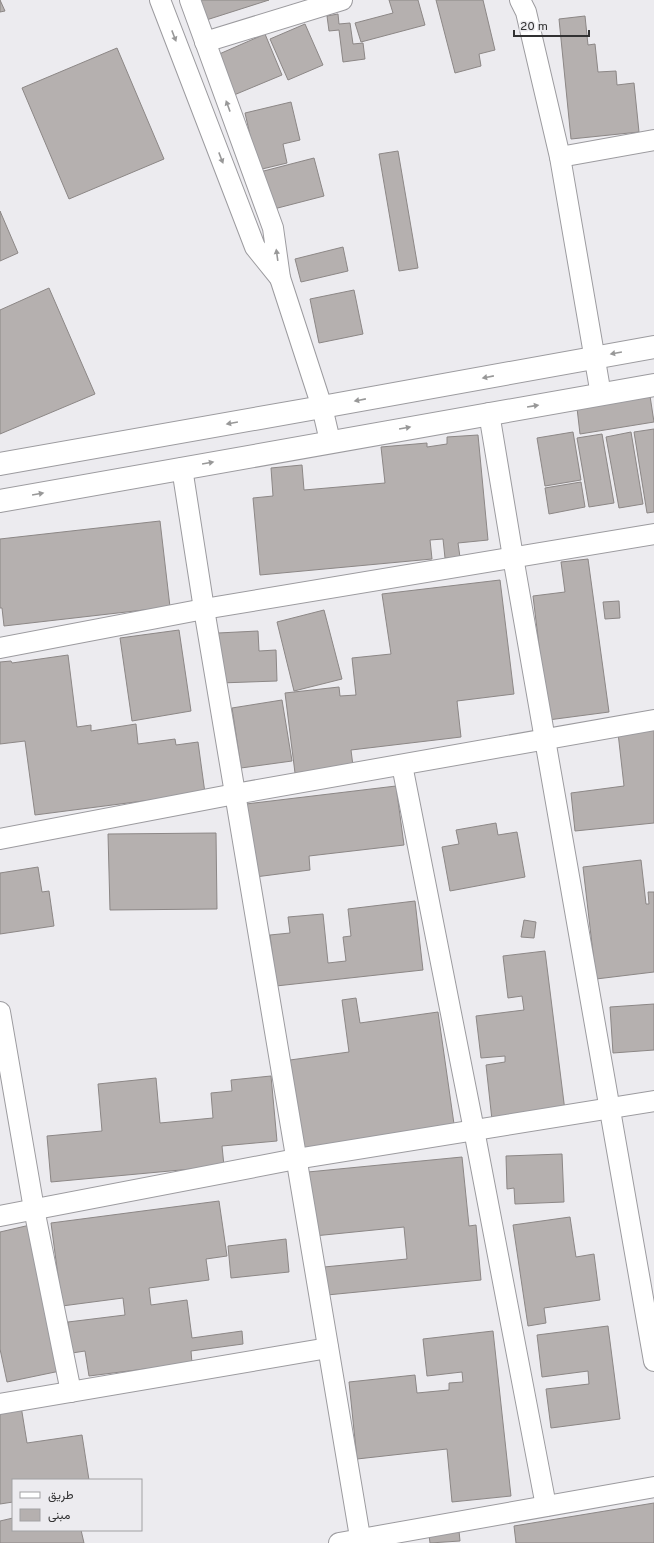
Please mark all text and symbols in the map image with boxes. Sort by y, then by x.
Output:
scale bar [514,12,589,38]
text: 20 m [520,19,548,35]
one-way arrow [172,31,178,43]
one-way arrow [225,99,231,111]
one-way arrow [219,152,225,164]
one-way arrow [274,249,280,261]
one-way arrow [609,350,622,356]
one-way arrow [482,374,494,380]
one-way arrow [354,398,366,404]
one-way arrow [527,403,539,409]
one-way arrow [226,420,238,426]
one-way arrow [398,425,411,431]
one-way arrow [202,460,214,466]
one-way arrow [32,490,44,496]
legend [12,1479,142,1531]
text: طريق [48,1488,74,1504]
text: مبنى [48,1508,70,1524]

